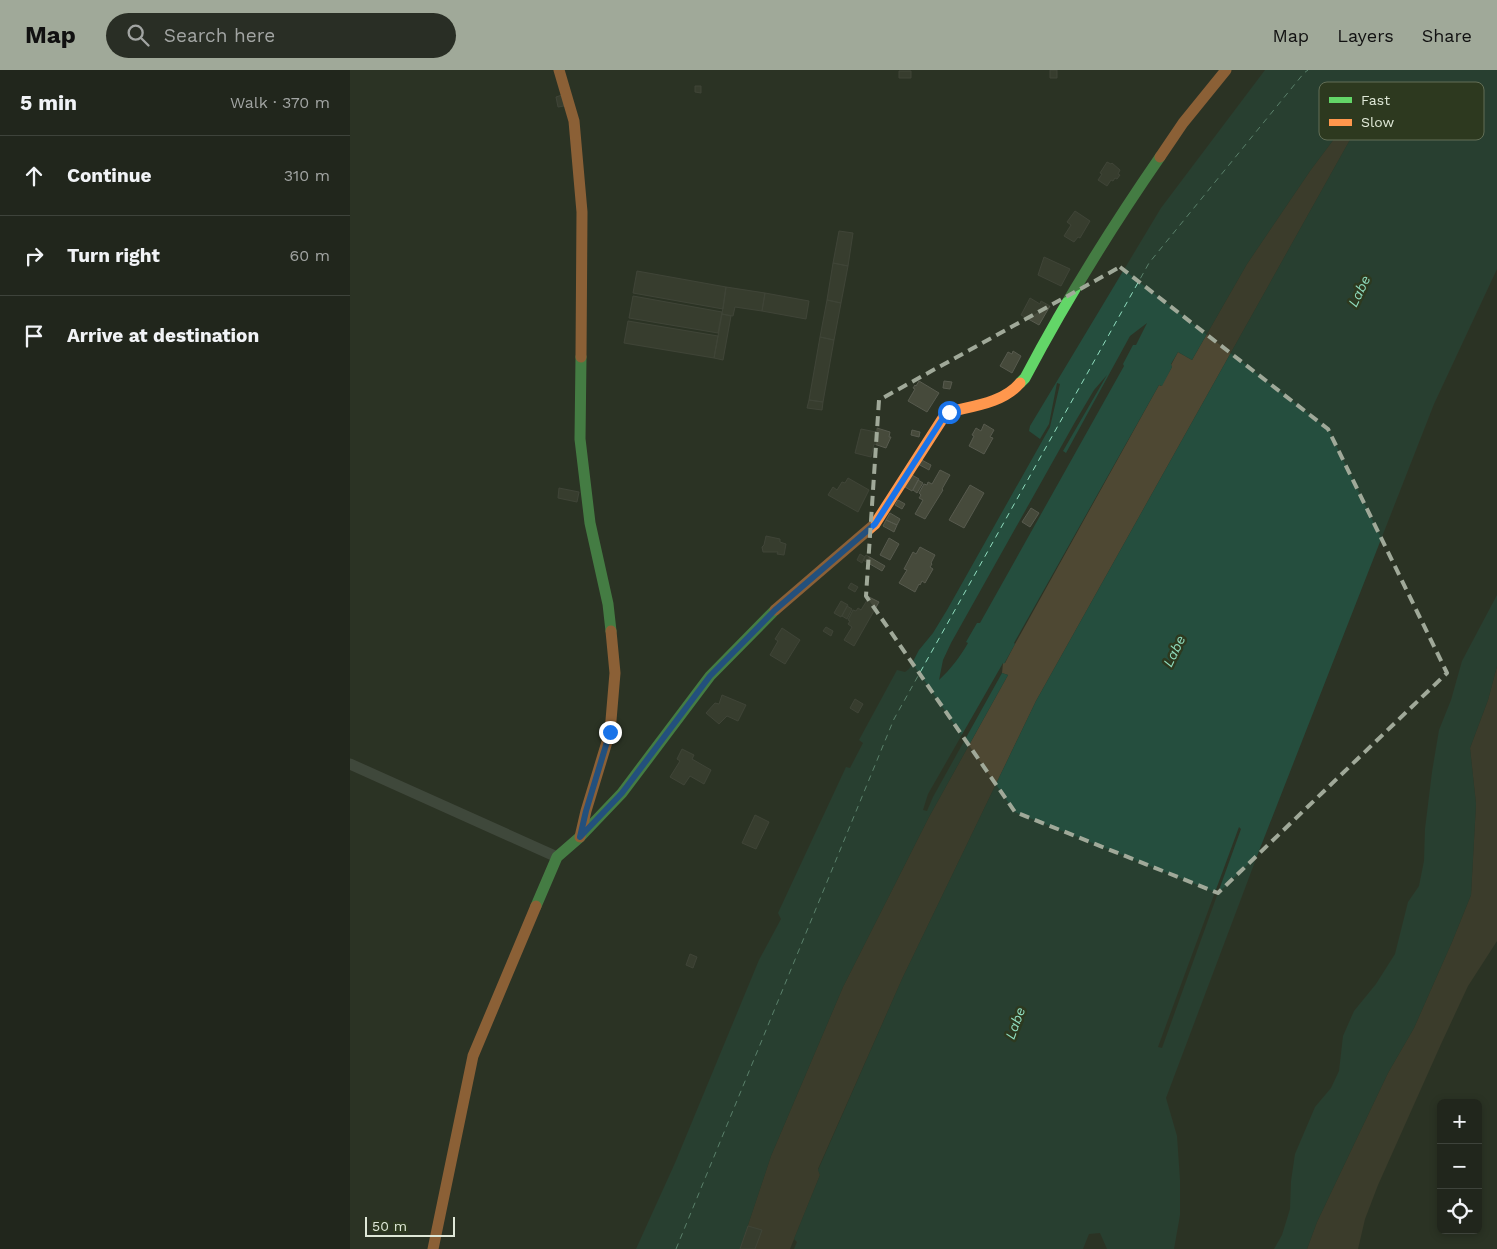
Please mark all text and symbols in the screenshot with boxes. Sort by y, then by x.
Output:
search box [106,13,456,58]
text: Map [25,21,76,49]
icon: search [124,21,152,49]
text: Search here [164,24,275,47]
text: Map [1272,25,1309,46]
text: Layers [1337,25,1394,46]
text: Share [1422,25,1472,46]
legend [1319,82,1484,140]
text: 5 min [20,90,77,115]
text: Fast [1361,92,1390,108]
text: Walk · 370 m [230,93,330,112]
text: Slow [1361,114,1394,130]
icon: ahead [20,162,48,190]
text: Continue [67,164,151,187]
text: 310 m [284,166,330,185]
icon: right [20,242,48,270]
text: Turn right [67,244,160,267]
text: 60 m [290,246,330,265]
water label: Labe [1345,273,1373,309]
icon: arrive [20,322,48,350]
text: Arrive at destination [67,324,259,347]
route start [938,401,961,424]
water label: Labe [1160,633,1188,669]
route end [599,721,622,744]
water label: Labe [1002,1005,1028,1041]
map controls [1437,1099,1482,1234]
button: + [1437,1099,1482,1144]
button: − [1437,1144,1482,1189]
button: locate [1437,1189,1482,1234]
scale bar [365,1214,455,1237]
text: 50 m [372,1218,407,1234]

